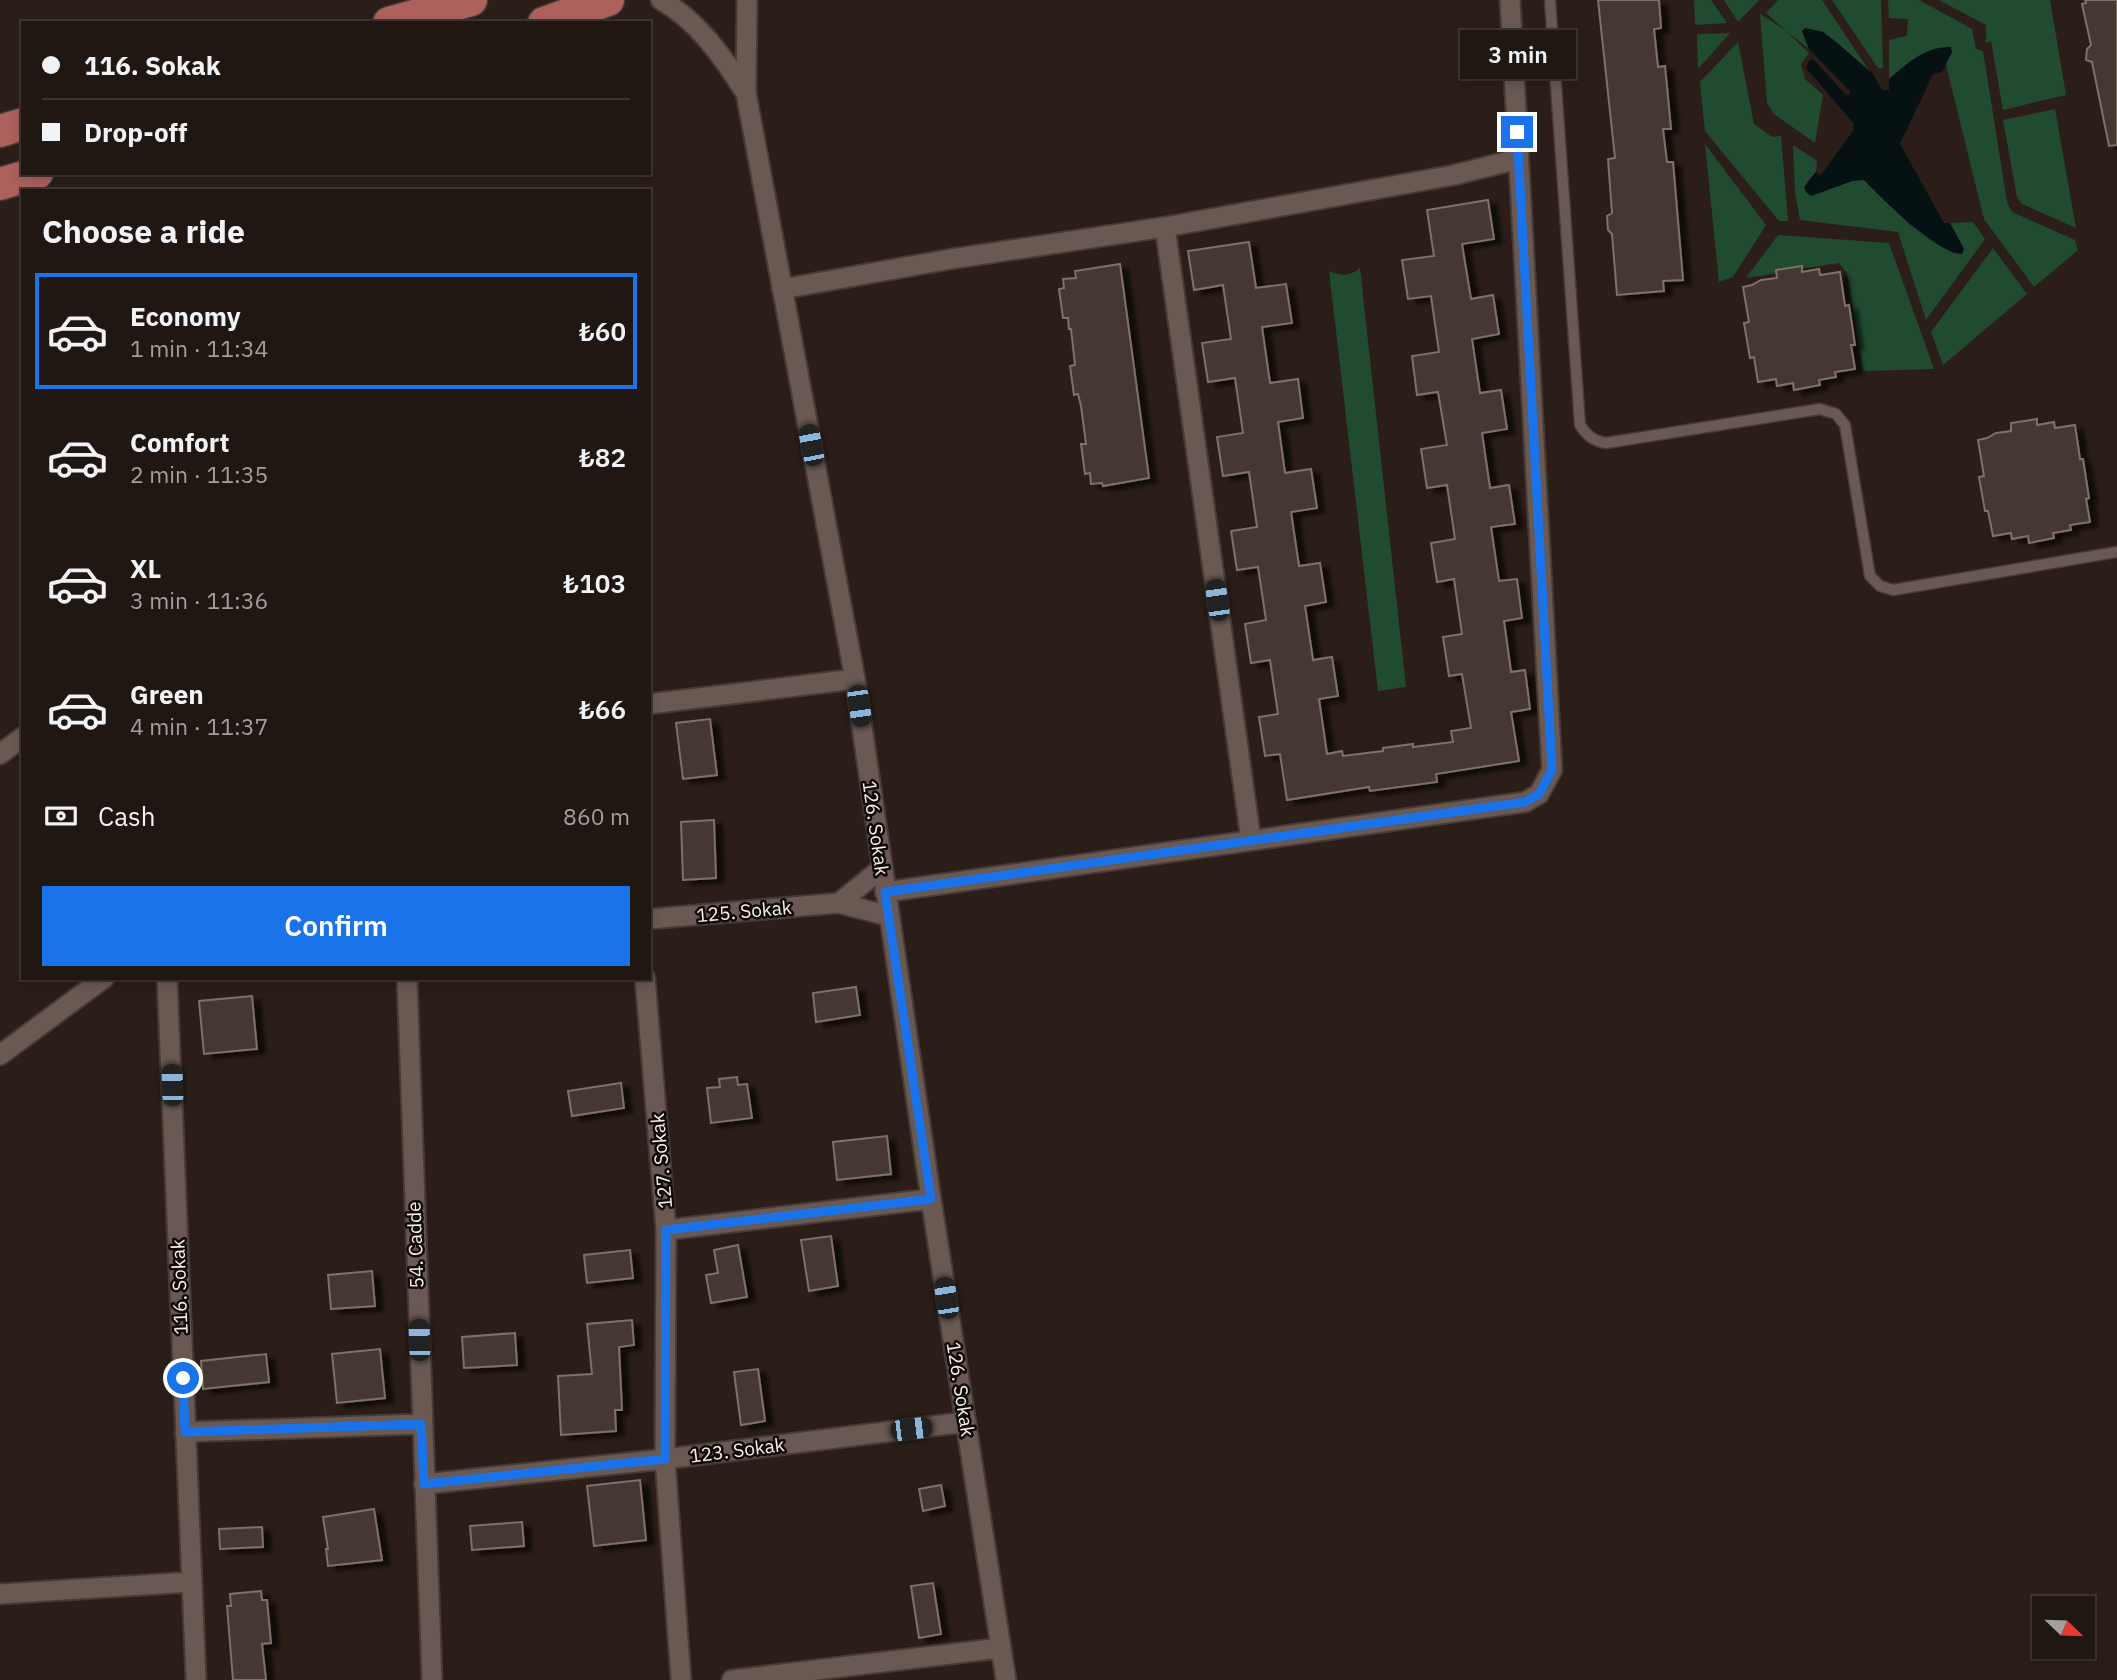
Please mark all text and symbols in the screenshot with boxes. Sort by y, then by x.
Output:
callout: 3 min [1459,31,1575,80]
text: 3 min [1488,39,1548,69]
text: 116. Sokak [84,48,221,82]
text: Drop-off [84,115,187,149]
route end [1501,116,1533,148]
text: Choose a ride [42,210,245,252]
text: Economy [130,299,241,333]
icon: car [46,300,109,363]
text: ₺60 [579,314,626,348]
text: 1 min · 11:34 [130,333,268,363]
car [797,422,826,468]
text: Comfort [130,425,229,459]
icon: car [46,426,109,489]
text: ₺82 [579,440,626,474]
text: 2 min · 11:35 [130,459,268,489]
text: XL [130,551,161,585]
icon: car [46,552,109,615]
text: ₺103 [563,566,626,600]
car [1204,578,1231,622]
text: 3 min · 11:36 [130,585,268,615]
text: Green [130,677,204,711]
icon: car [46,678,109,741]
car [846,684,873,728]
text: ₺66 [579,692,626,726]
text: 4 min · 11:37 [130,711,268,741]
street label: 126. Sokak [857,779,895,877]
icon: cash [42,797,80,835]
text: Cash [98,799,155,833]
text: 860 m [563,801,630,831]
button: Confirm [42,886,630,966]
street label: 125. Sokak [695,895,793,927]
car [161,1064,184,1106]
street label: 127. Sokak [645,1112,677,1210]
street label: 54. Cadde [401,1201,429,1289]
street label: 116. Sokak [165,1239,193,1335]
car [933,1276,960,1320]
car [408,1319,431,1361]
street label: 126. Sokak [942,1340,980,1438]
route start [167,1362,199,1394]
car [889,1416,934,1442]
street label: 123. Sokak [688,1432,786,1468]
north arrow [2032,1596,2095,1659]
map controls [2032,1596,2095,1659]

